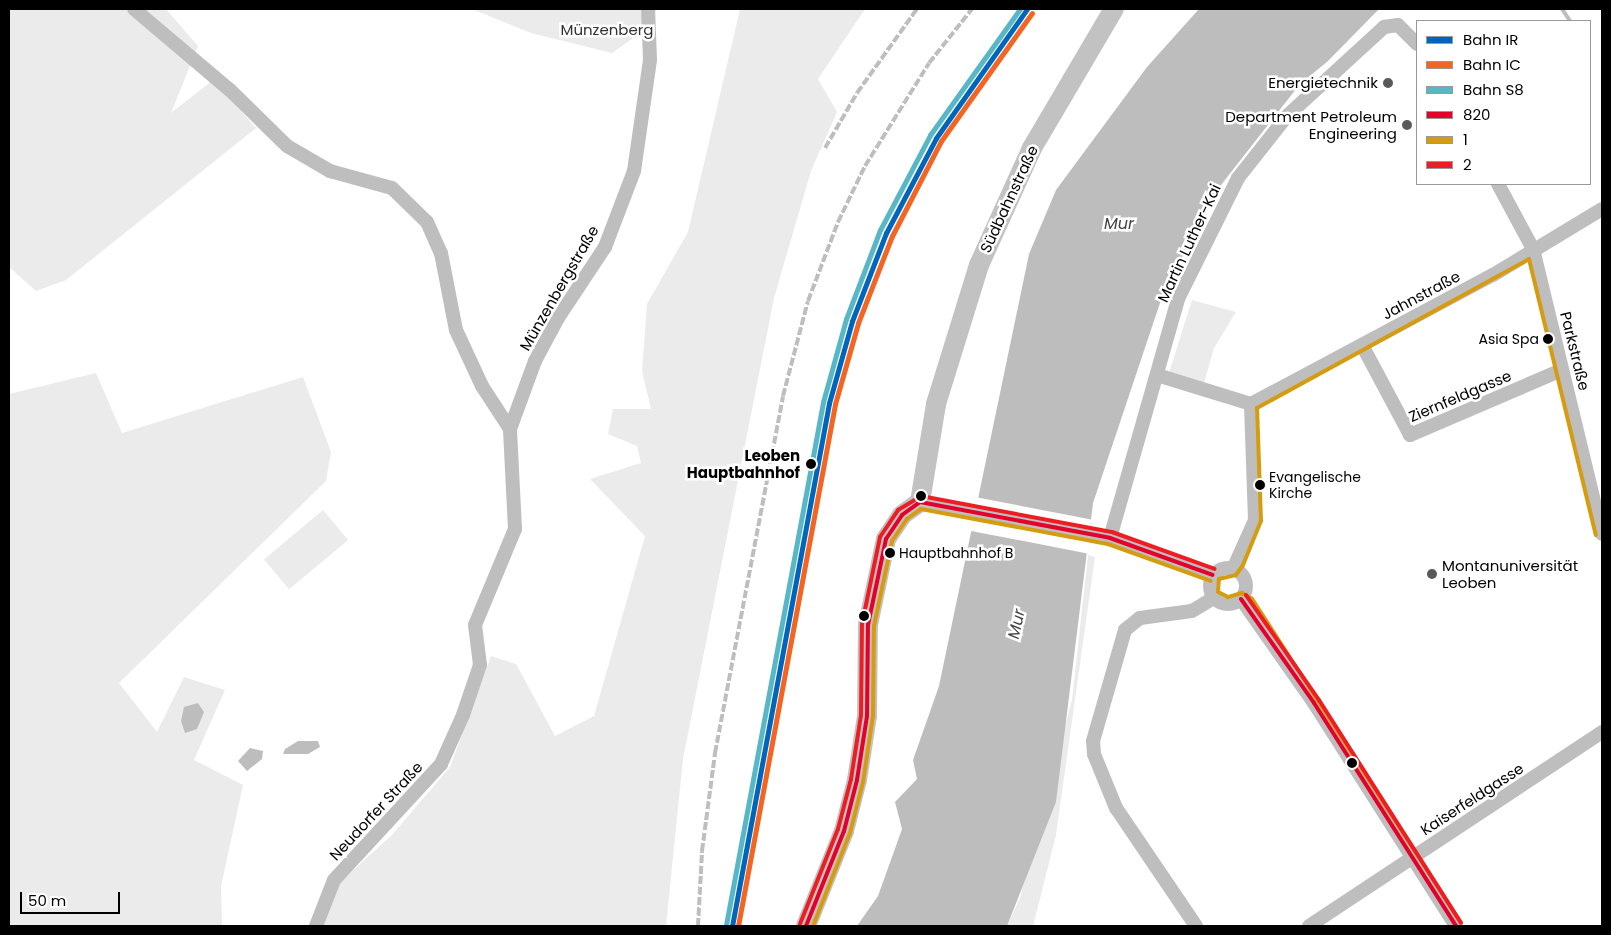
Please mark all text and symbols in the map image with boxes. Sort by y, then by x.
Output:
legend [1416,20,1591,185]
park label: Münzenberg [560,21,654,39]
text: Bahn IR [1463,29,1518,50]
text: Bahn IC [1463,54,1521,75]
place label: Energietechnik [1268,74,1378,92]
marker: Energietechnik [1382,77,1394,89]
text: Bahn S8 [1463,79,1524,100]
text: 820 [1463,104,1491,125]
place label: Department Petroleum Engineering [1225,107,1397,142]
marker: Department Petroleum Engineering [1401,119,1413,131]
text: 1 [1463,129,1468,150]
street label: Südbahnstraße [976,142,1042,256]
text: 2 [1463,154,1472,175]
street label: Martin Luther-Kai [1154,181,1224,305]
water label: Mur [1104,214,1134,234]
street label: Münzenbergstraße [516,222,602,354]
street label: Jahnstraße [1379,267,1463,323]
street label: Parkstraße [1557,310,1593,392]
place label: Asia Spa [1478,331,1539,347]
marker: Asia Spa [1543,334,1553,344]
street label: Ziernfeldgasse [1406,366,1514,426]
place label: Leoben Hauptbahnhof [687,446,800,481]
marker: Leoben Hauptbahnhof [804,457,818,471]
place label: Evangelische Kirche [1269,469,1361,502]
marker: Evangelische Kirche [1255,480,1265,490]
unlabelled marker [916,491,926,501]
place label: Hauptbahnhof B [899,545,1013,561]
marker: Hauptbahnhof B [885,548,895,558]
place label: Montanuniversität Leoben [1442,556,1578,591]
marker: Montanuniversität Leoben [1426,568,1438,580]
water label: Mur [1004,607,1030,641]
unlabelled marker [859,611,869,621]
street label: Neudorfer Straße [326,758,426,864]
unlabelled marker [1347,758,1357,768]
street label: Kaiserfeldgasse [1417,759,1527,839]
scale bar [22,882,122,914]
text: 50 m [28,890,66,911]

